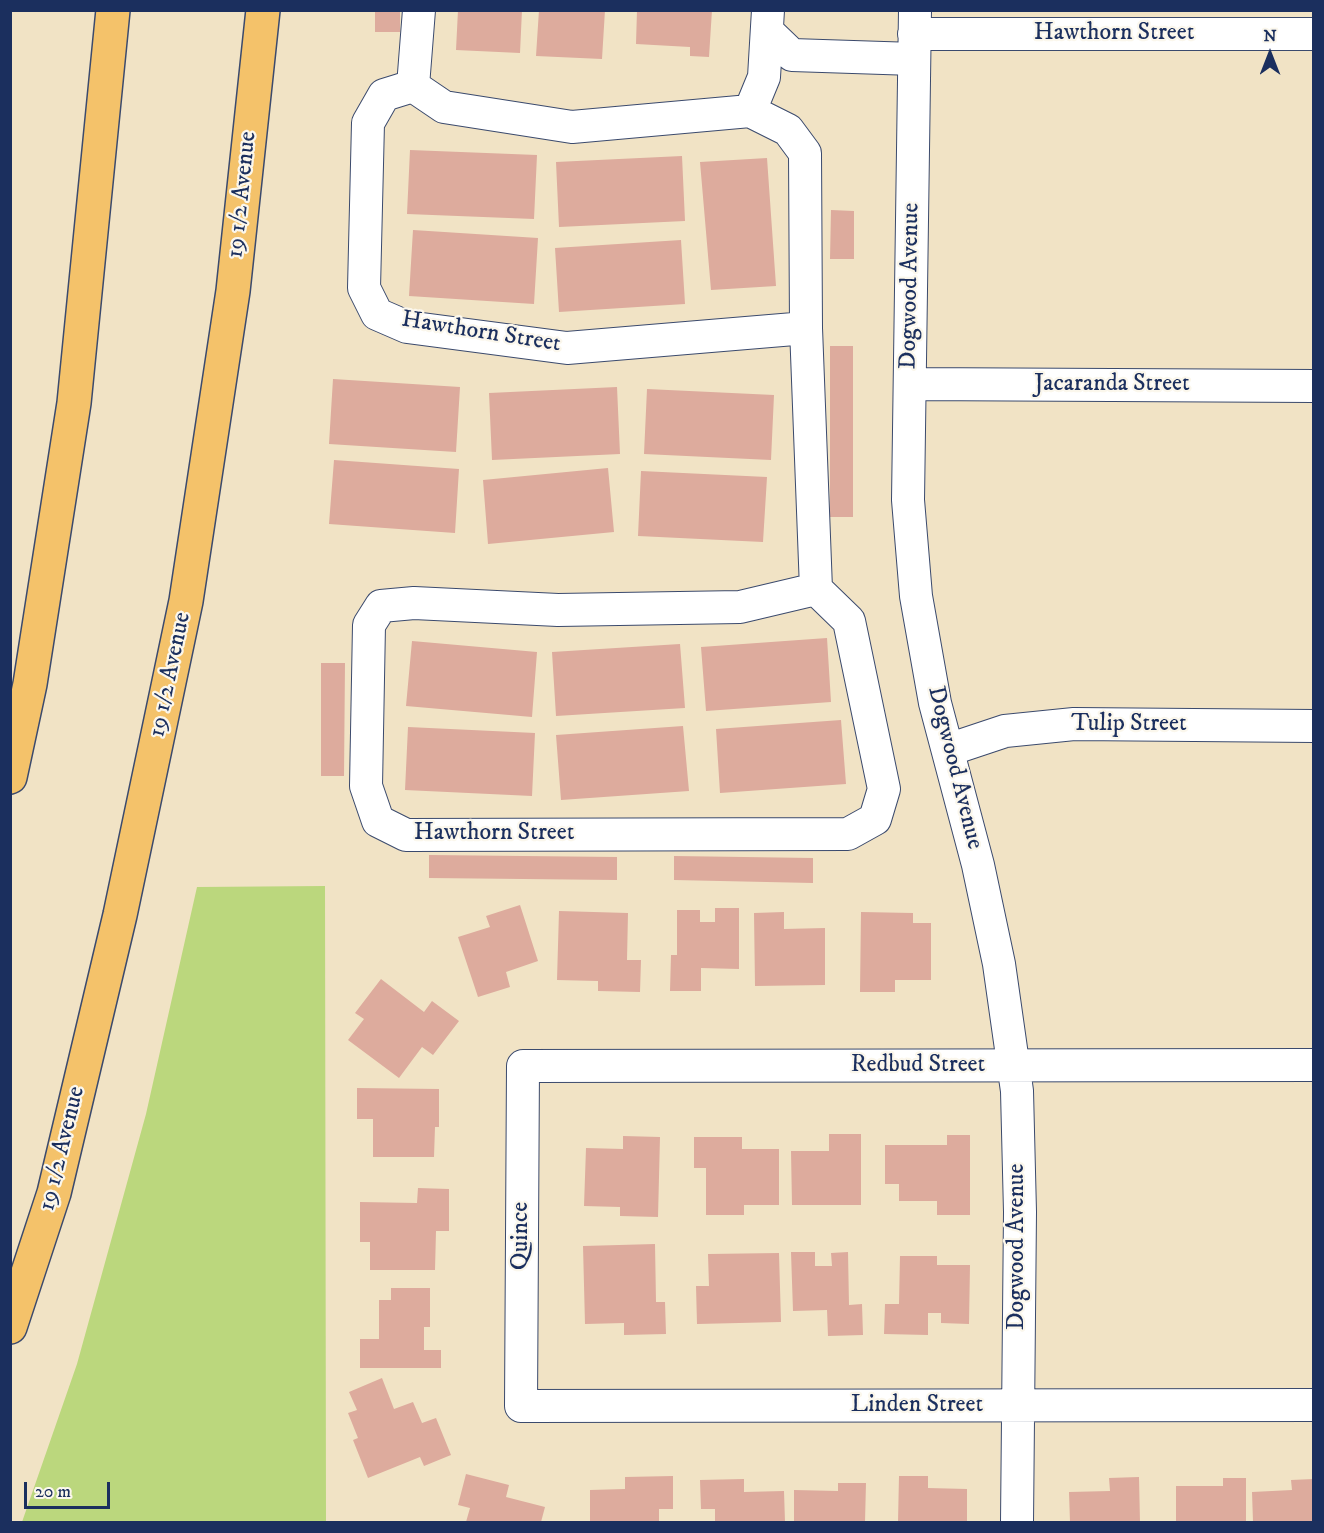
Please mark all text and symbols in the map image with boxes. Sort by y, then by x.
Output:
street label: Hawthorn Street [1034,20,1194,48]
north arrow [1240,24,1300,84]
text: N [1263,26,1277,46]
street label: 19 1/2 Avenue [222,130,264,260]
street label: Dogwood Avenue [895,202,927,370]
street label: Hawthorn Street [399,306,563,360]
street label: Jacaranda Street [1034,371,1190,399]
street label: 19 1/2 Avenue [144,610,198,740]
street label: Dogwood Avenue [920,684,988,852]
street label: Tulip Street [1071,711,1187,739]
street label: Hawthorn Street [414,820,574,848]
street label: Redbud Street [851,1052,985,1080]
street label: 19 1/2 Avenue [34,1084,92,1214]
street label: Dogwood Avenue [1004,1164,1032,1330]
street label: Quince [508,1202,536,1270]
street label: Linden Street [851,1392,983,1420]
scale bar [27,1470,112,1508]
text: 20 m [35,1481,71,1503]

